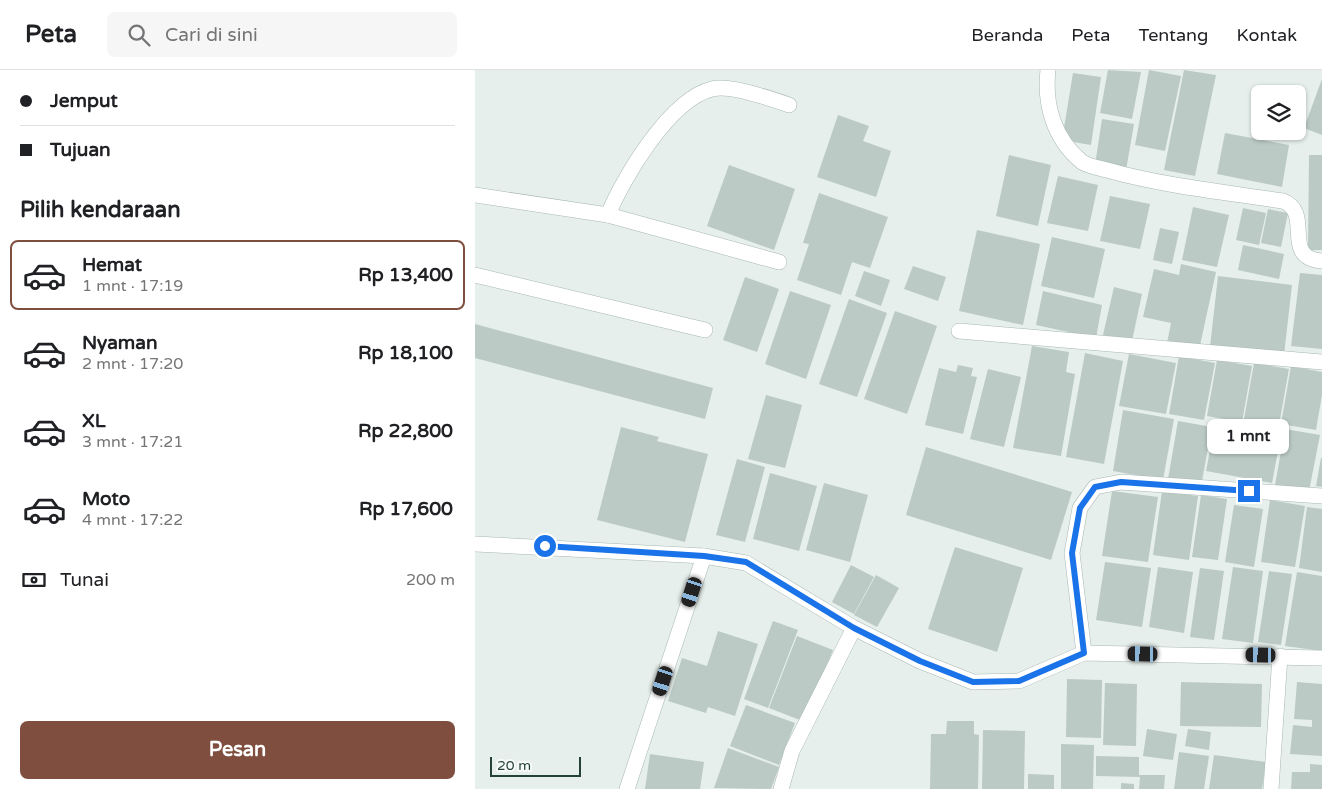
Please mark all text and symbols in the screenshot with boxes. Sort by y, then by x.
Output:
search box [107,12,457,57]
text: Peta [25,20,77,49]
icon: search [125,21,153,49]
text: Cari di sini [165,24,258,46]
text: Beranda [971,24,1043,46]
text: Peta [1071,24,1110,46]
text: Tentang [1138,24,1208,46]
text: Kontak [1236,24,1297,46]
map controls [1251,85,1306,140]
button: layers [1251,85,1306,140]
text: Jemput [50,90,118,112]
text: Tujuan [50,139,111,161]
text: Pilih kendaraan [20,197,181,223]
icon: car [22,253,67,298]
text: Hemat [82,254,142,276]
text: Rp 13,400 [358,264,453,286]
text: 1 mnt · 17:19 [82,276,183,296]
icon: car [22,331,67,376]
text: Nyaman [82,332,158,354]
text: Rp 18,100 [358,342,453,364]
text: 2 mnt · 17:20 [82,354,183,374]
icon: car [22,409,67,454]
text: XL [82,410,106,432]
callout: 1 mnt [1208,418,1290,454]
text: Rp 22,800 [358,420,453,442]
text: 1 mnt [1226,426,1270,446]
text: 3 mnt · 17:21 [82,432,183,452]
route end [1238,480,1260,502]
icon: car [22,487,67,532]
text: Moto [82,488,130,510]
text: Rp 17,600 [359,498,453,520]
text: 4 mnt · 17:22 [82,510,183,530]
route start [534,535,556,557]
icon: cash [20,566,48,594]
text: Tunai [60,569,109,591]
text: 200 m [406,570,455,590]
car [680,575,703,609]
car [1127,646,1158,662]
car [1245,647,1276,663]
car [651,664,674,698]
button: Pesan [20,721,455,779]
scale bar [490,754,581,777]
text: 20 m [497,757,531,774]

